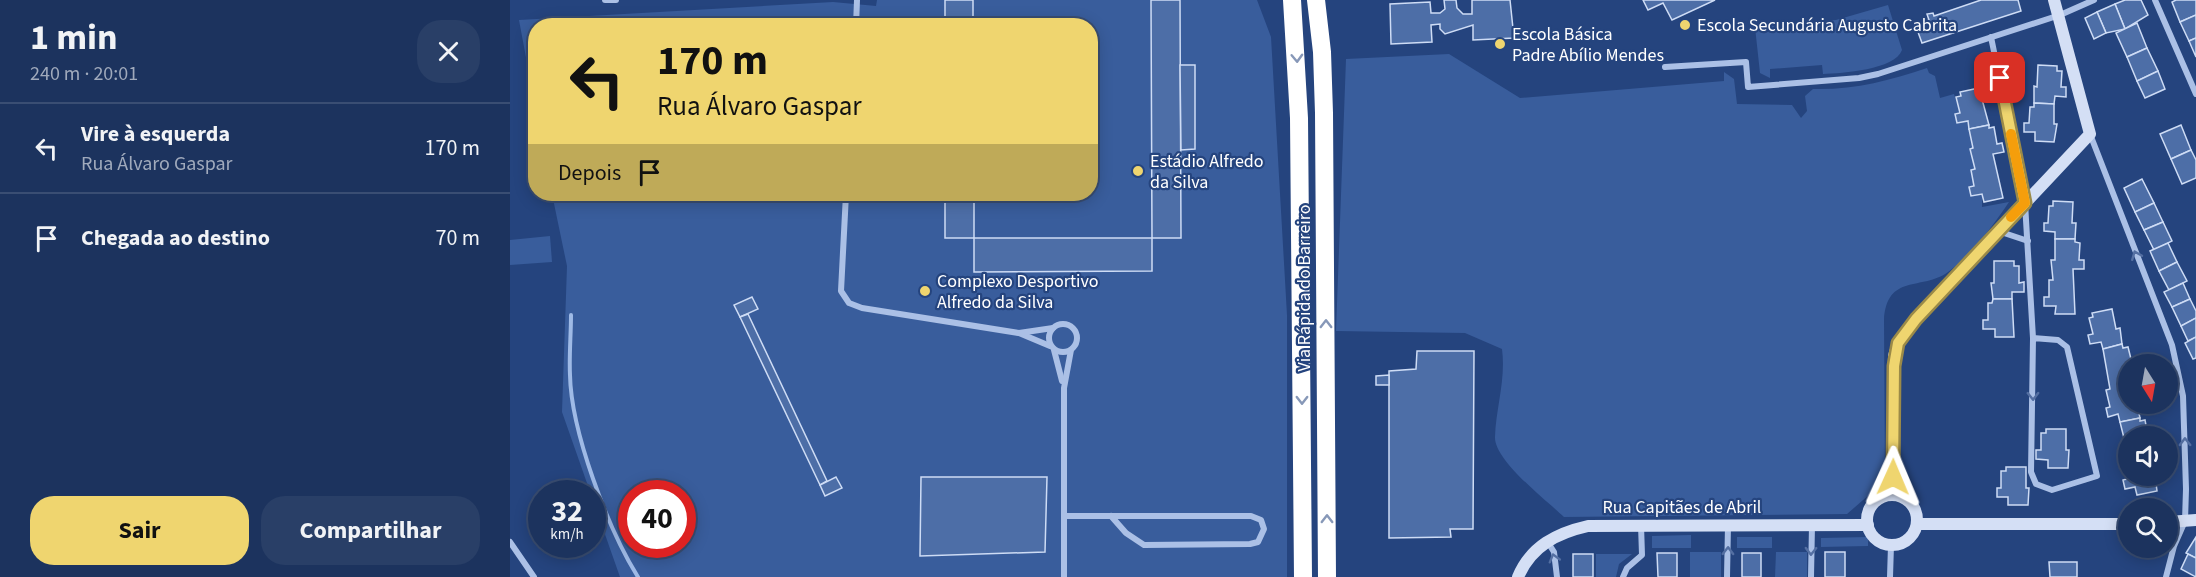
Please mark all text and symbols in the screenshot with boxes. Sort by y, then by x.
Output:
text: 1 min [30,12,118,63]
place label: Escola Secundária Augusto Cabrita [1697,13,1957,38]
marker: Escola Secundária Augusto Cabrita [1678,18,1692,32]
button: close [417,20,480,83]
place label: Escola Básica Padre Abílio Mendes [1512,22,1664,68]
text: 170 m [657,31,768,91]
marker: Escola Básica Padre Abílio Mendes [1493,37,1507,51]
icon: left [558,42,636,120]
pin [1974,52,2025,103]
one-way arrow [1290,54,1303,63]
text: 240 m · 20:01 [30,60,138,88]
icon: arrive [1983,61,2016,94]
text: Rua Álvaro Gaspar [657,87,862,126]
text: Vire à esquerda [81,118,230,150]
icon: left [30,132,63,165]
text: 170 m [425,132,480,164]
place label: Estádio Alfredo da Silva [1150,149,1264,195]
text: Rua Álvaro Gaspar [81,150,233,178]
icon: arrive [633,156,666,189]
text: Depois [558,157,621,189]
marker: Estádio Alfredo da Silva [1131,164,1145,178]
street label: Via Rápida do Barreiro [1292,204,1317,372]
icon: arrive [30,222,63,255]
text: Chegada ao destino [81,222,270,254]
text: 70 m [435,222,480,254]
one-way arrow [2131,250,2143,261]
place label: Complexo Desportivo Alfredo da Silva [937,269,1099,315]
marker: Complexo Desportivo Alfredo da Silva [918,284,932,298]
one-way arrow [1319,319,1332,328]
north arrow [2118,354,2178,414]
map controls [2118,354,2178,558]
one-way arrow [2027,392,2039,401]
one-way arrow [1296,396,1308,405]
button: sound [2118,426,2178,486]
one-way arrow [2179,437,2191,446]
position arrow [1861,445,1925,509]
speed limit sign: 40 [618,480,696,558]
text: 32 [551,490,583,533]
street label: Rua Capitães de Abril [1603,495,1761,520]
button: Sair [30,496,249,565]
button: Compartilhar [261,496,480,565]
button: search [2118,498,2178,558]
one-way arrow [1321,514,1333,523]
text: km/h [550,524,584,545]
one-way arrow [1721,546,1734,555]
one-way arrow [1805,546,1818,555]
one-way arrow [1549,554,1561,564]

